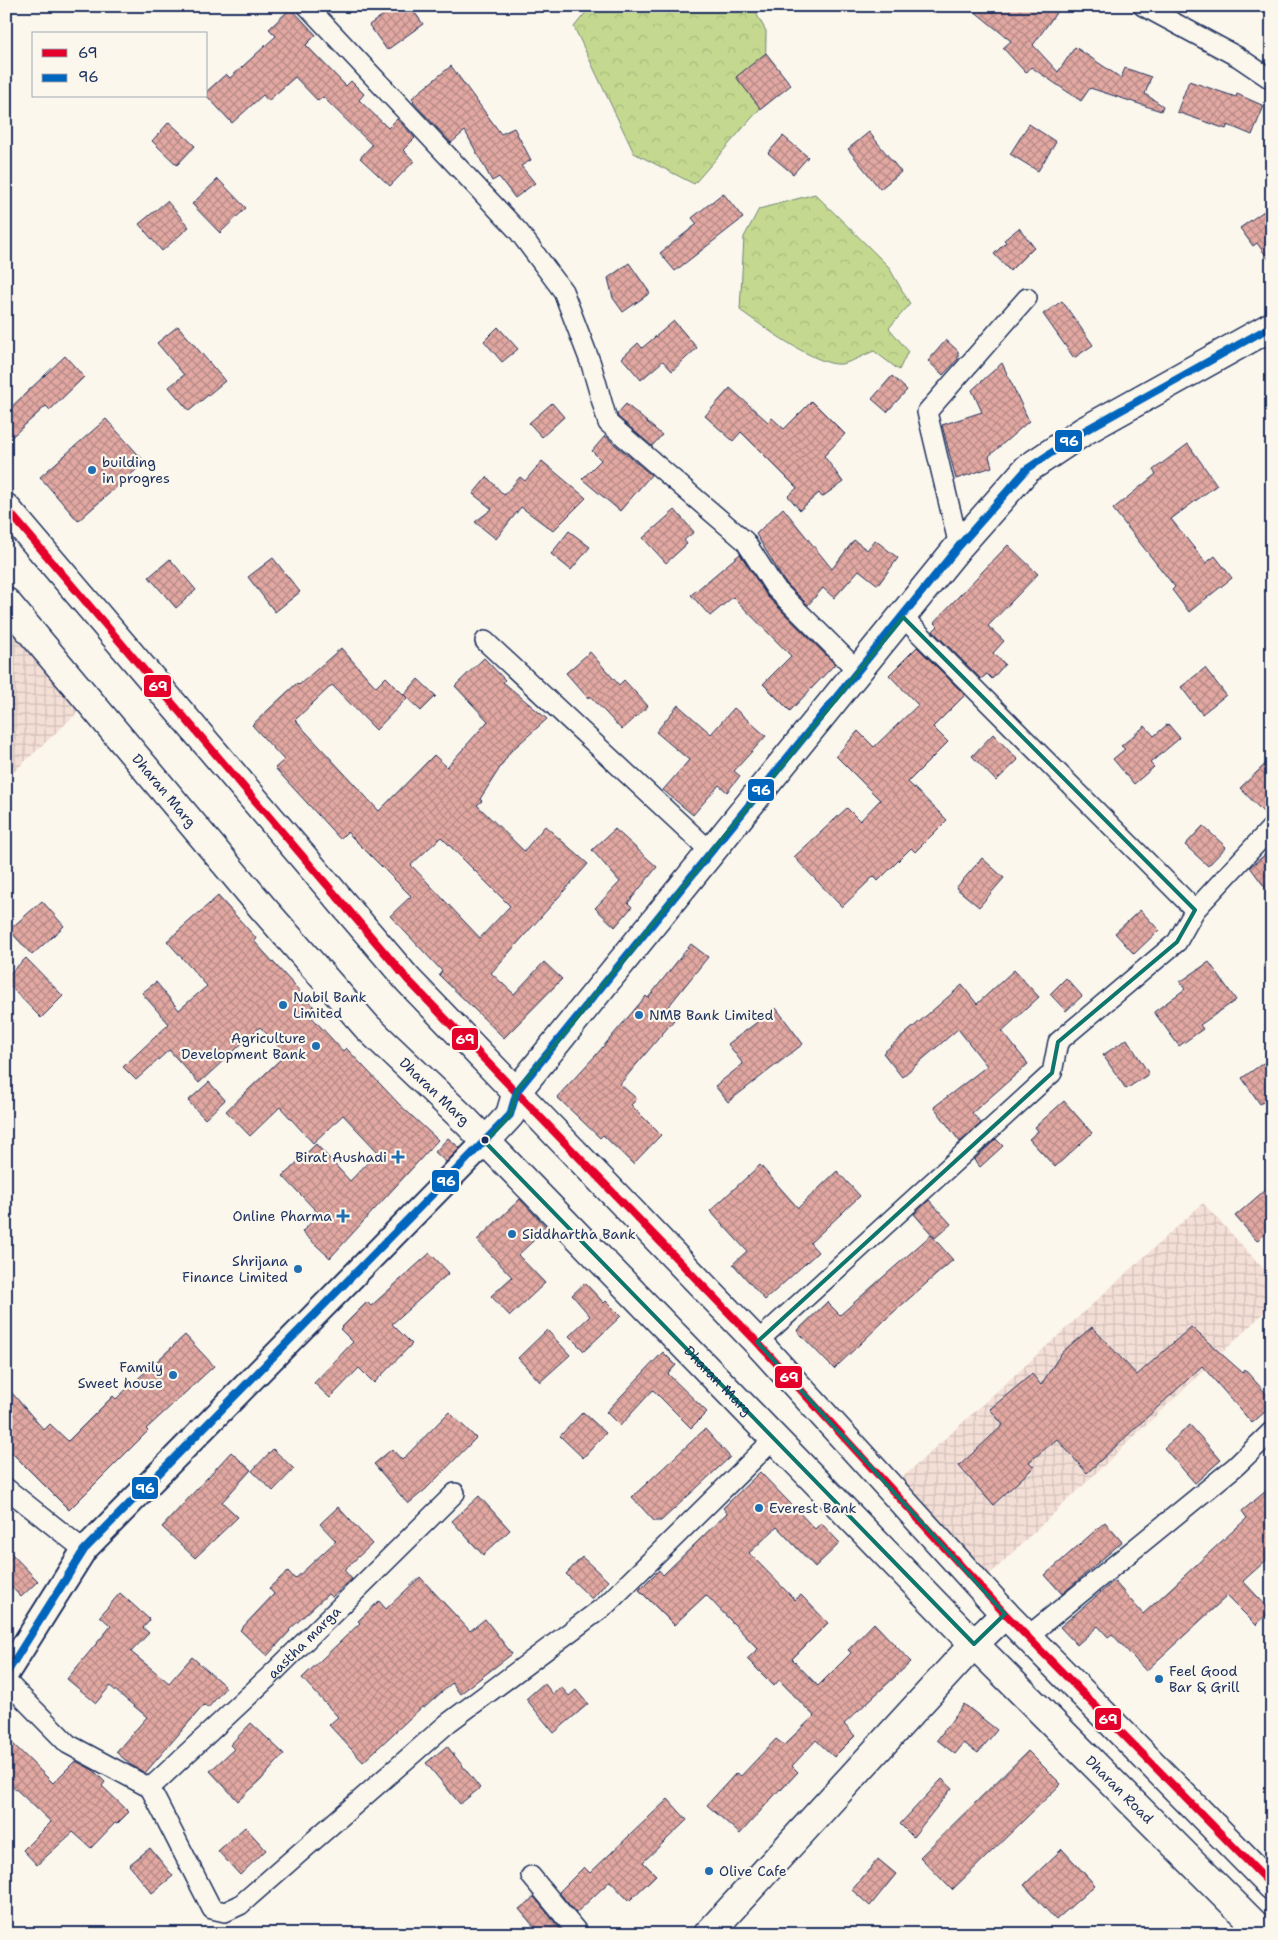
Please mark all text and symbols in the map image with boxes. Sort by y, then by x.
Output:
legend [32,32,208,98]
text: 69 [78,43,98,63]
text: 96 [78,67,99,87]
line badge: 96 [1054,429,1083,453]
text: 96 [1059,432,1079,450]
place label: building in progres [102,453,170,487]
marker: building in progres [86,464,98,476]
line badge: 69 [143,674,172,698]
text: 69 [148,677,168,695]
street label: Dharan Marg [128,750,200,831]
line badge: 96 [747,778,775,802]
text: 96 [751,781,771,799]
place label: Nabil Bank Limited [293,988,367,1022]
marker: Nabil Bank Limited [277,999,289,1011]
place label: NMB Bank Limited [649,1006,774,1024]
marker: NMB Bank Limited [633,1009,645,1021]
line badge: 69 [451,1027,479,1051]
place label: Agriculture Development Bank [181,1029,306,1063]
text: 69 [455,1030,475,1048]
marker: Agriculture Development Bank [310,1040,322,1052]
street label: Dharan Marg [396,1054,474,1129]
unlabelled marker [480,1135,490,1145]
place label: Birat Aushadi [295,1148,387,1166]
marker: Birat Aushadi [391,1150,405,1164]
line badge: 96 [431,1169,460,1193]
text: 96 [436,1172,456,1190]
place label: Online Pharma [232,1207,332,1225]
marker: Online Pharma [336,1209,350,1223]
place label: Siddhartha Bank [522,1225,636,1243]
marker: Siddhartha Bank [506,1228,518,1240]
place label: Shrijana Finance Limited [182,1252,288,1286]
marker: Shrijana Finance Limited [292,1263,304,1275]
street label: Dharan Marg [680,1342,756,1419]
place label: Family Sweet house [78,1358,163,1392]
line badge: 69 [774,1365,803,1389]
text: 69 [779,1368,799,1386]
marker: Family Sweet house [167,1369,179,1381]
line badge: 96 [131,1476,159,1500]
text: 96 [135,1479,155,1497]
place label: Everest Bank [769,1499,857,1517]
marker: Everest Bank [753,1502,765,1514]
street label: aastha marga [264,1602,345,1682]
place label: Feel Good Bar & Grill [1169,1662,1240,1696]
marker: Feel Good Bar & Grill [1153,1673,1165,1685]
line badge: 69 [1094,1707,1122,1731]
text: 69 [1098,1710,1118,1728]
street label: Dharan Road [1082,1752,1157,1827]
place label: Olive Cafe [719,1862,787,1880]
marker: Olive Cafe [703,1865,715,1877]

